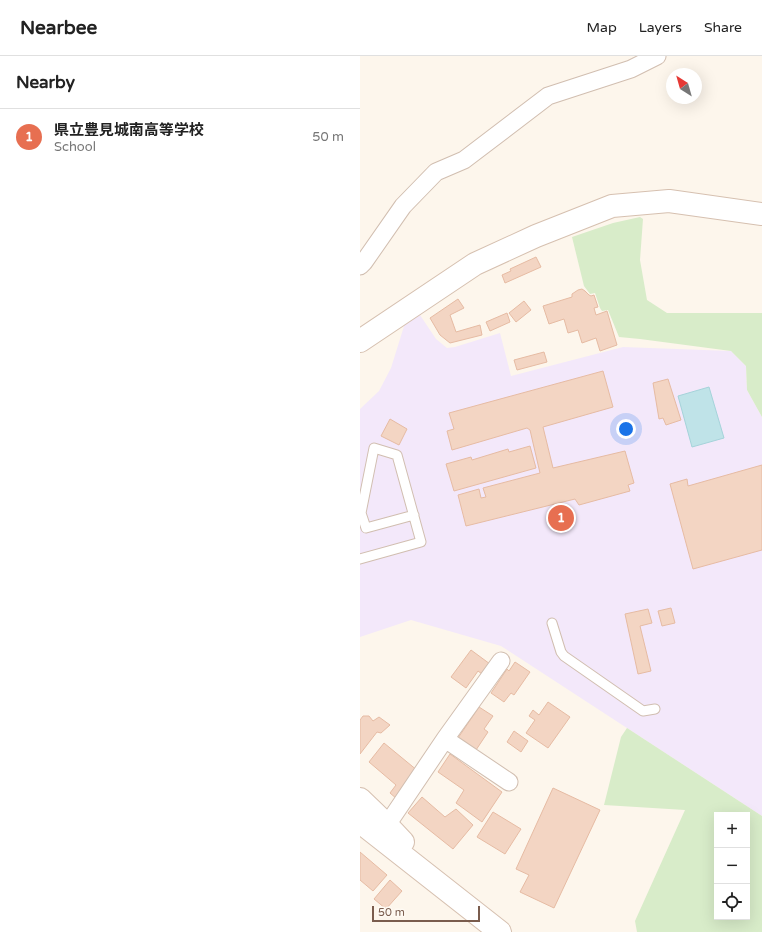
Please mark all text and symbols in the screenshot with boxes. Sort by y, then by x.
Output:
text: Nearbee [20,17,97,39]
text: Map [587,19,617,36]
text: Layers [639,19,682,36]
text: Share [704,19,742,36]
north arrow [666,68,702,104]
text: Nearby [16,72,75,93]
text: 県立豊見城南高等学校 [54,121,204,139]
text: 1 [25,129,33,145]
text: 50 m [312,129,344,145]
text: School [54,139,96,155]
your location [616,419,636,439]
pin: 1 [548,503,574,533]
map controls [714,812,750,920]
button: + [714,812,750,848]
button: − [714,848,750,884]
button: locate [714,884,750,920]
scale bar [372,904,480,923]
text: 50 m [378,906,405,919]

